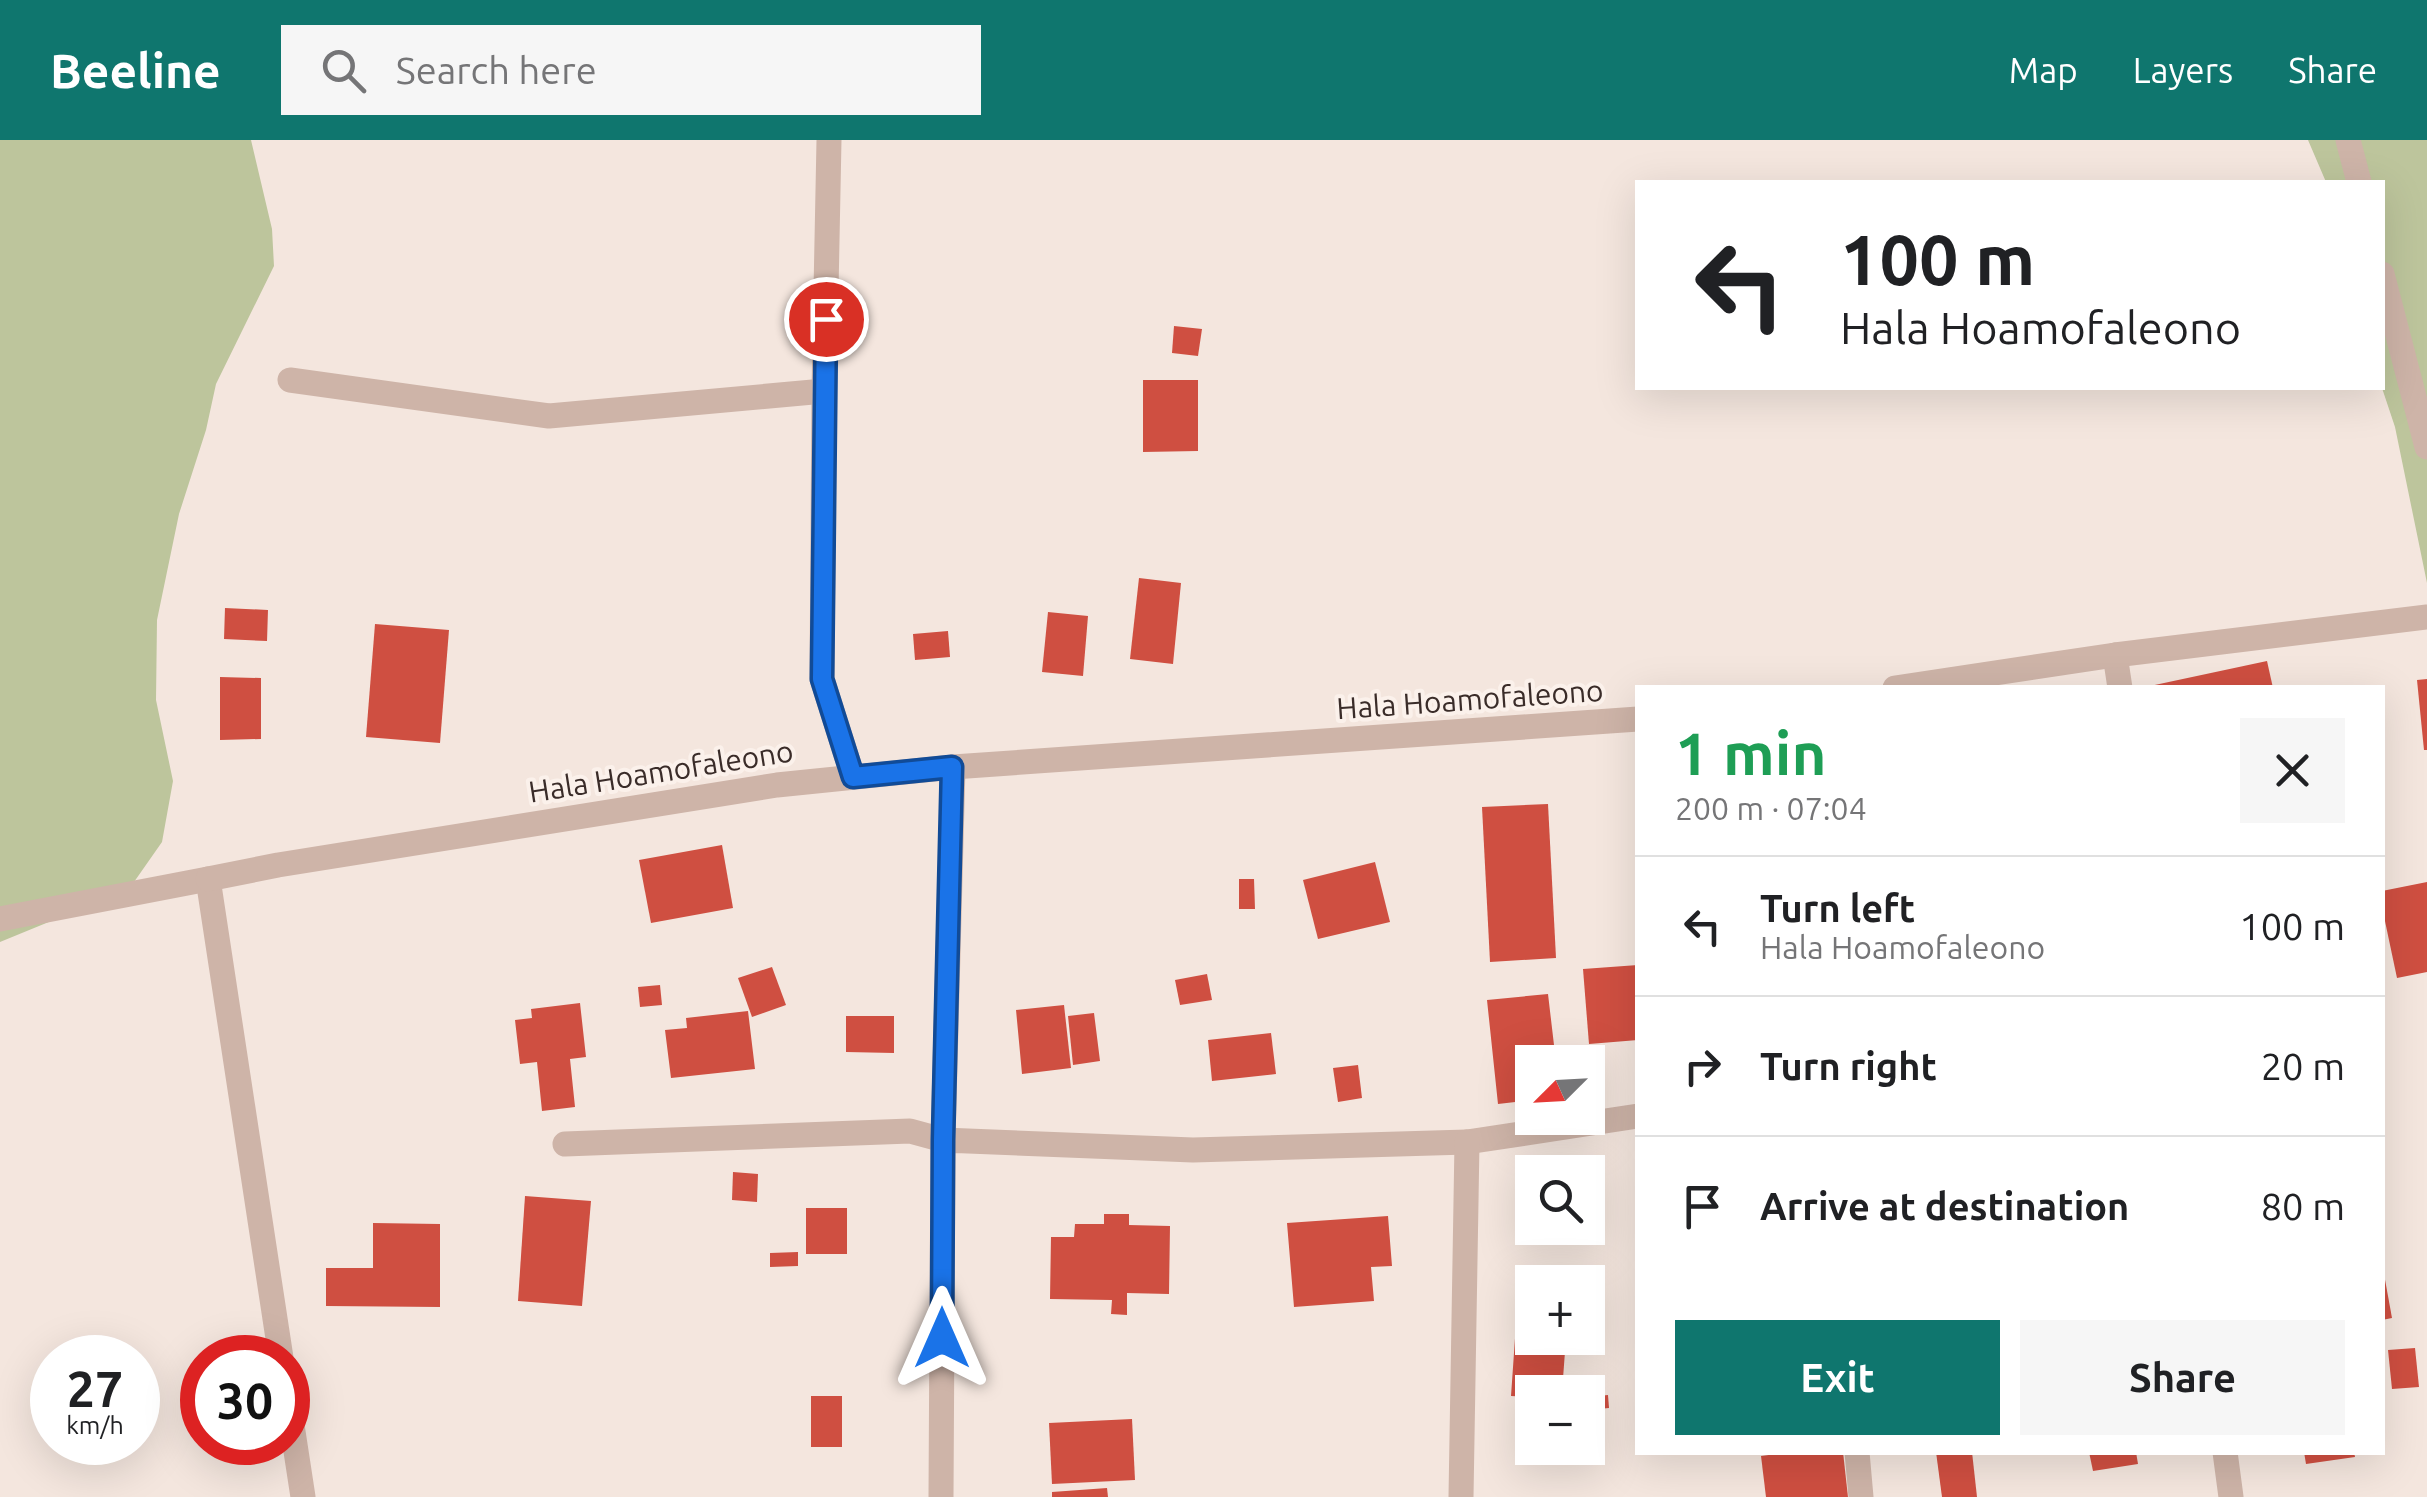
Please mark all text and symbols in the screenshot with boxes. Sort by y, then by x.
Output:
search box [281,25,981,115]
text: Beeline [50,43,221,97]
icon: search [316,43,371,98]
text: Search here [396,49,597,91]
text: Map [2009,50,2078,90]
text: Layers [2133,50,2233,90]
text: Share [2288,50,2377,90]
icon: left [1675,220,1805,350]
text: 100 m [1840,220,2035,298]
pin [784,277,869,362]
icon: arrive [799,292,854,347]
text: Hala Hoamofaleono [1840,302,2241,353]
street label: Hala Hoamofaleono [1335,673,1604,725]
button: close [2240,718,2345,823]
text: 1 min [1675,719,1827,786]
street label: Hala Hoamofaleono [526,733,796,809]
text: 200 m · 07:04 [1675,790,1867,826]
text: Turn left [1760,887,1915,929]
icon: left [1675,899,1730,954]
text: 100 m [2239,905,2345,947]
text: Hala Hoamofaleono [1760,929,2045,965]
icon: right [1675,1039,1730,1094]
north arrow [1515,1045,1605,1135]
map controls [1515,1045,1605,1465]
text: Turn right [1760,1045,1937,1087]
text: 20 m [2261,1045,2345,1087]
button: search [1515,1155,1605,1245]
icon: arrive [1675,1179,1730,1234]
text: Arrive at destination [1760,1185,2129,1227]
text: 80 m [2261,1185,2345,1227]
button: + [1515,1265,1605,1355]
position arrow [890,1286,994,1390]
button: Exit [1675,1320,2000,1435]
button: Share [2020,1320,2345,1435]
speed limit sign: 30 [180,1335,310,1465]
text: 27 [67,1360,123,1416]
button: − [1515,1375,1605,1465]
text: km/h [66,1411,124,1439]

